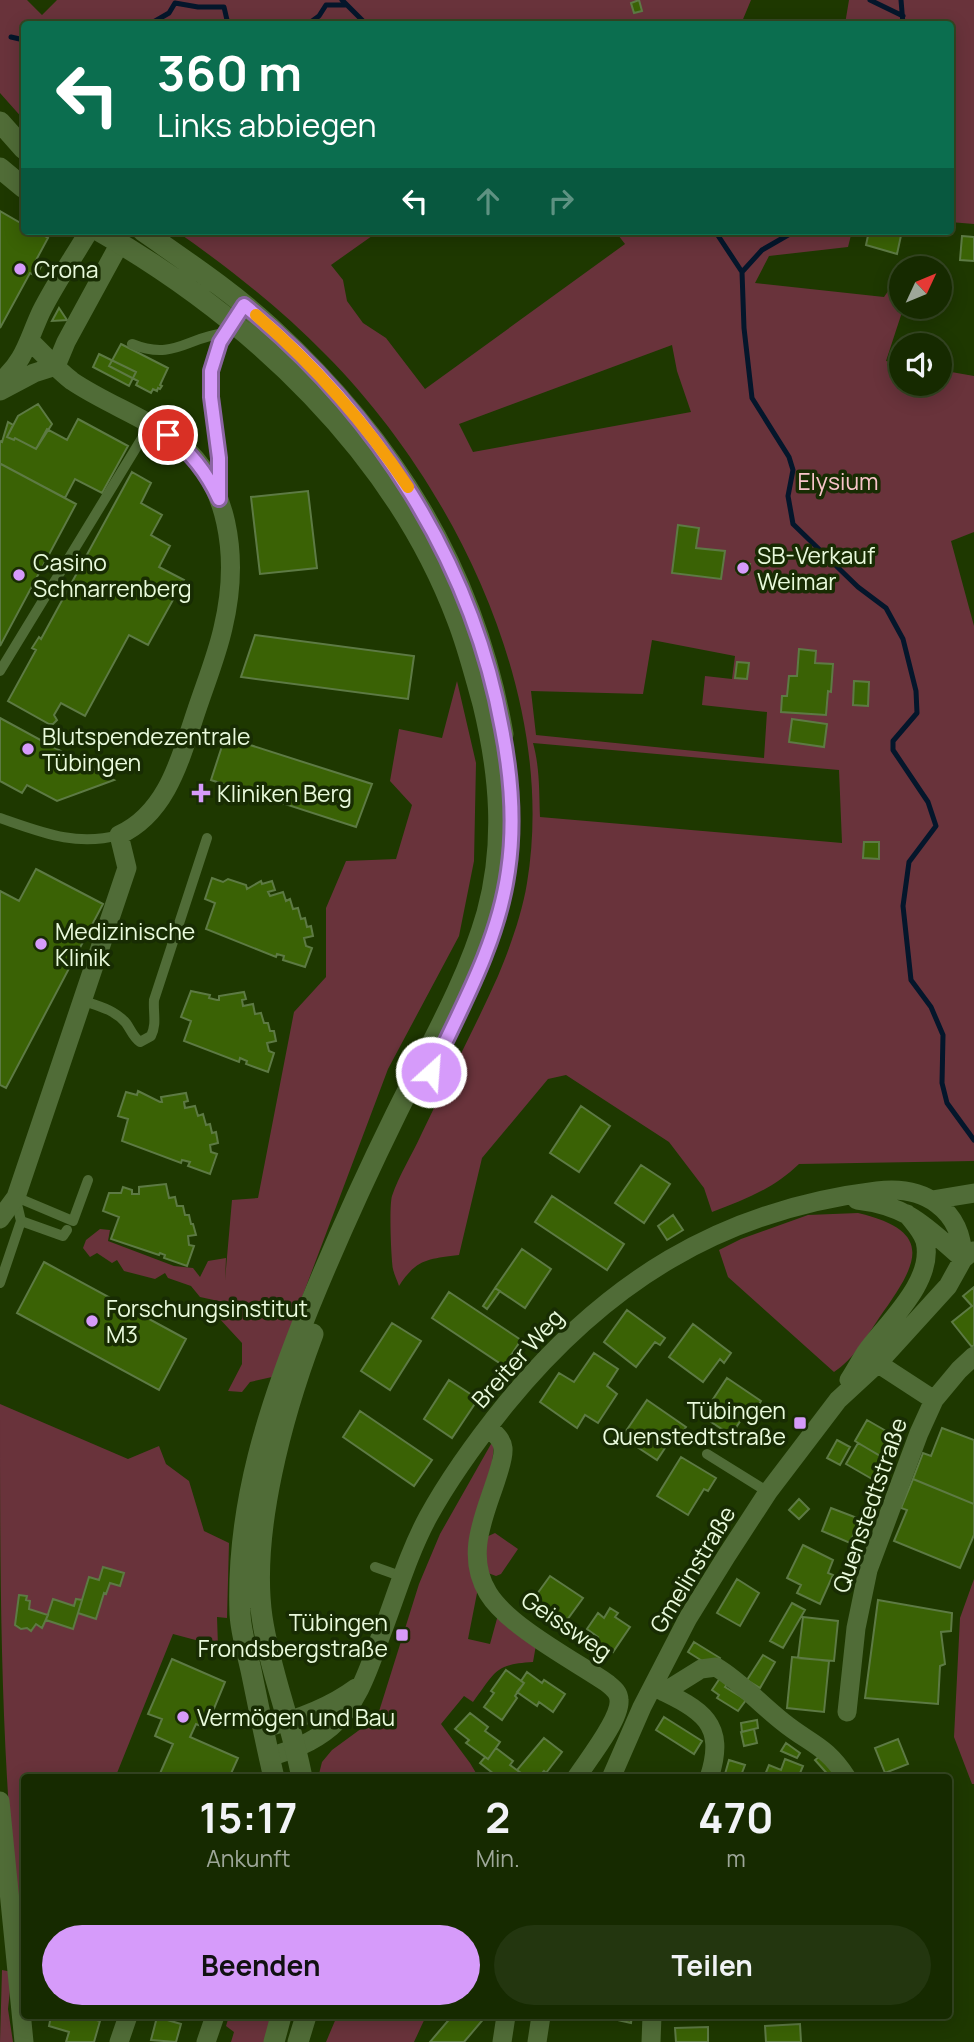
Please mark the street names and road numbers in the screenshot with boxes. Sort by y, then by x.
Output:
street label: Breiter Weg [464,1301,570,1415]
street label: Quenstedtstraße [824,1413,914,1597]
street label: Gmelinstraße [642,1500,742,1638]
street label: Geissweg [515,1583,619,1667]

